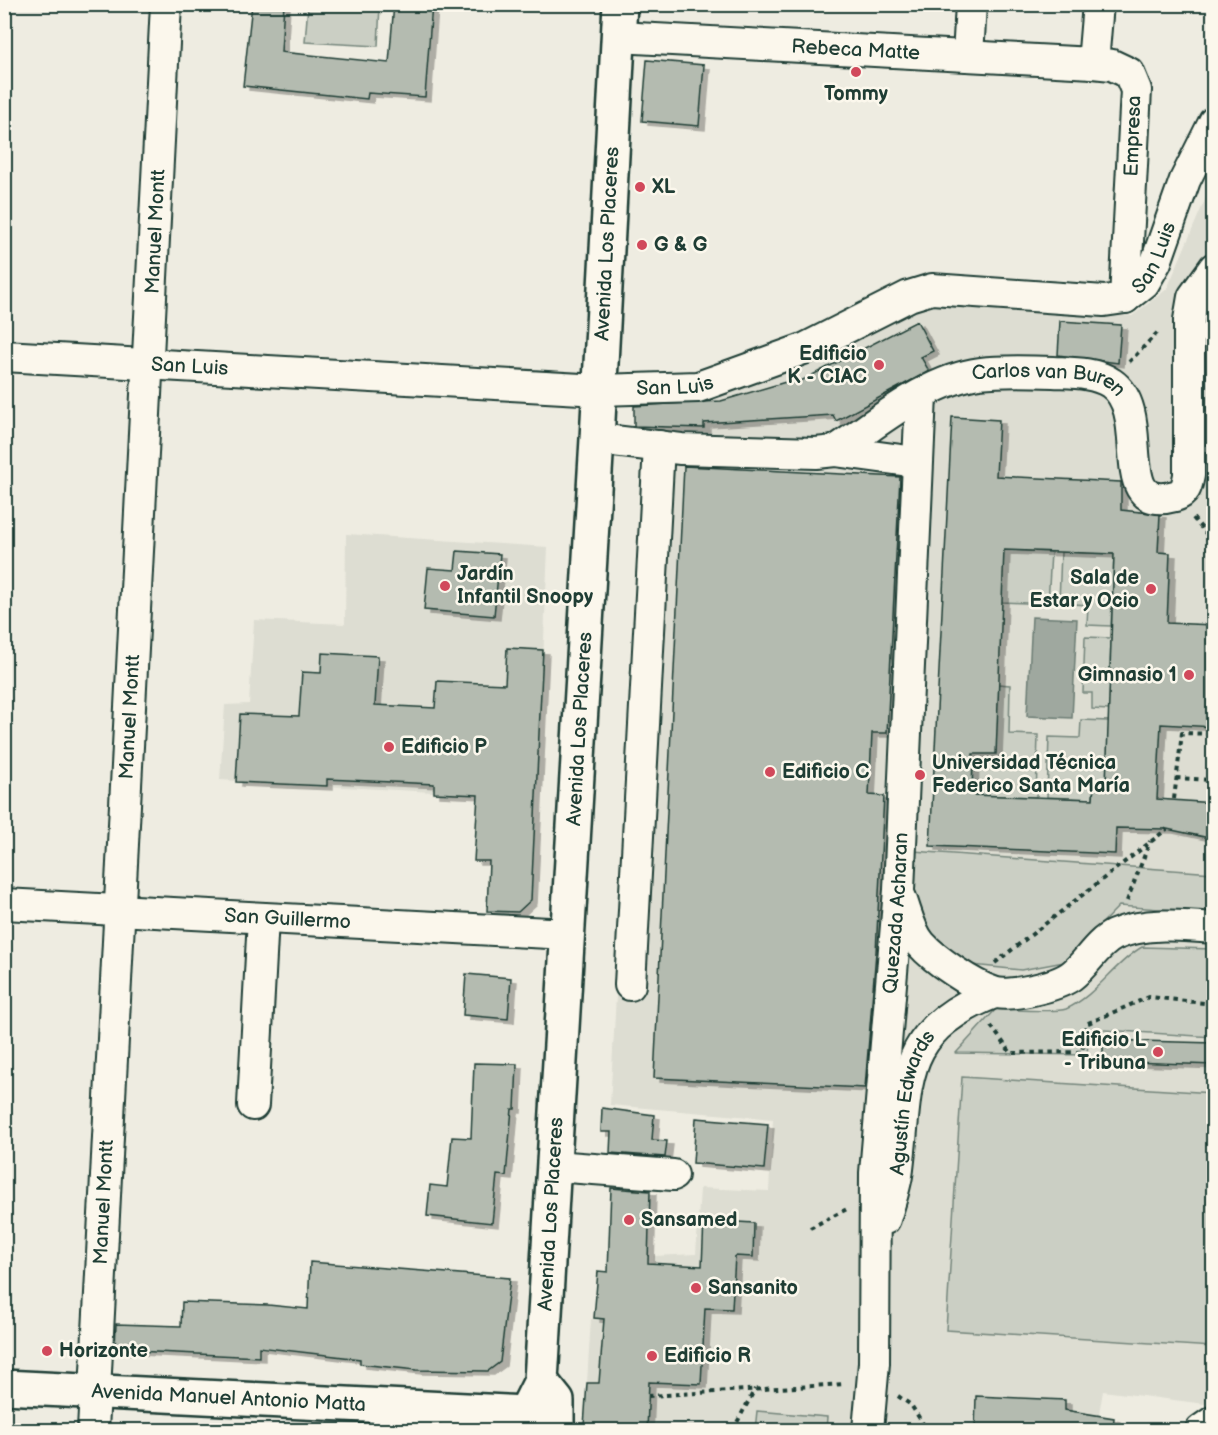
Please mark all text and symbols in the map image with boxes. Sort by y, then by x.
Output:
street label: Rebeca Matte [791,35,921,66]
marker: Tommy [849,65,863,79]
place label: Tommy [824,82,889,106]
street label: Empresa [1120,95,1146,177]
street label: Avenida Los Placeres [590,146,624,341]
street label: Manuel Montt [141,169,171,295]
place label: XL [652,175,676,199]
marker: XL [633,180,647,194]
street label: San Luis [1127,219,1181,300]
place label: G & G [654,233,708,257]
marker: G & G [635,238,649,252]
place label: Edificio K - CIAC [787,342,867,389]
street label: San Luis [150,352,229,381]
marker: Edificio K - CIAC [872,358,886,372]
street label: Carlos van Buren [970,359,1131,401]
street label: San Luis [636,370,717,401]
place label: Jardín Infantil Snoopy [457,562,594,609]
place label: Sala de Estar y Ocio [1029,566,1139,613]
marker: Jardín Infantil Snoopy [438,579,452,593]
marker: Sala de Estar y Ocio [1144,582,1158,596]
street label: Avenida Los Placeres [562,631,598,827]
street label: Manuel Montt [114,654,145,780]
place label: Gimnasio 1 [1078,663,1177,687]
marker: Gimnasio 1 [1182,668,1196,682]
place label: Edificio P [401,735,487,759]
marker: Edificio P [382,740,396,754]
place label: Universidad Técnica Federico Santa María [932,751,1130,798]
place label: Edificio C [782,760,870,784]
marker: Edificio C [763,765,777,779]
marker: Universidad Técnica Federico Santa María [913,768,927,782]
street label: Quezada Acharan [878,832,914,995]
street label: San Guillermo [224,904,352,934]
street label: Agustín Edwards [885,1025,940,1176]
place label: Edificio L - Tribuna [1061,1028,1146,1075]
marker: Edificio L - Tribuna [1151,1045,1165,1059]
street label: Avenida Los Placeres [533,1116,569,1312]
street label: Manuel Montt [89,1139,119,1265]
place label: Sansamed [641,1208,737,1232]
marker: Sansamed [622,1213,636,1227]
place label: Sansanito [708,1276,798,1300]
marker: Sansanito [689,1281,703,1295]
place label: Horizonte [59,1339,148,1363]
marker: Horizonte [40,1344,54,1358]
place label: Edificio R [664,1344,751,1368]
marker: Edificio R [645,1349,659,1363]
street label: Avenida Manuel Antonio Matta [91,1379,366,1417]

